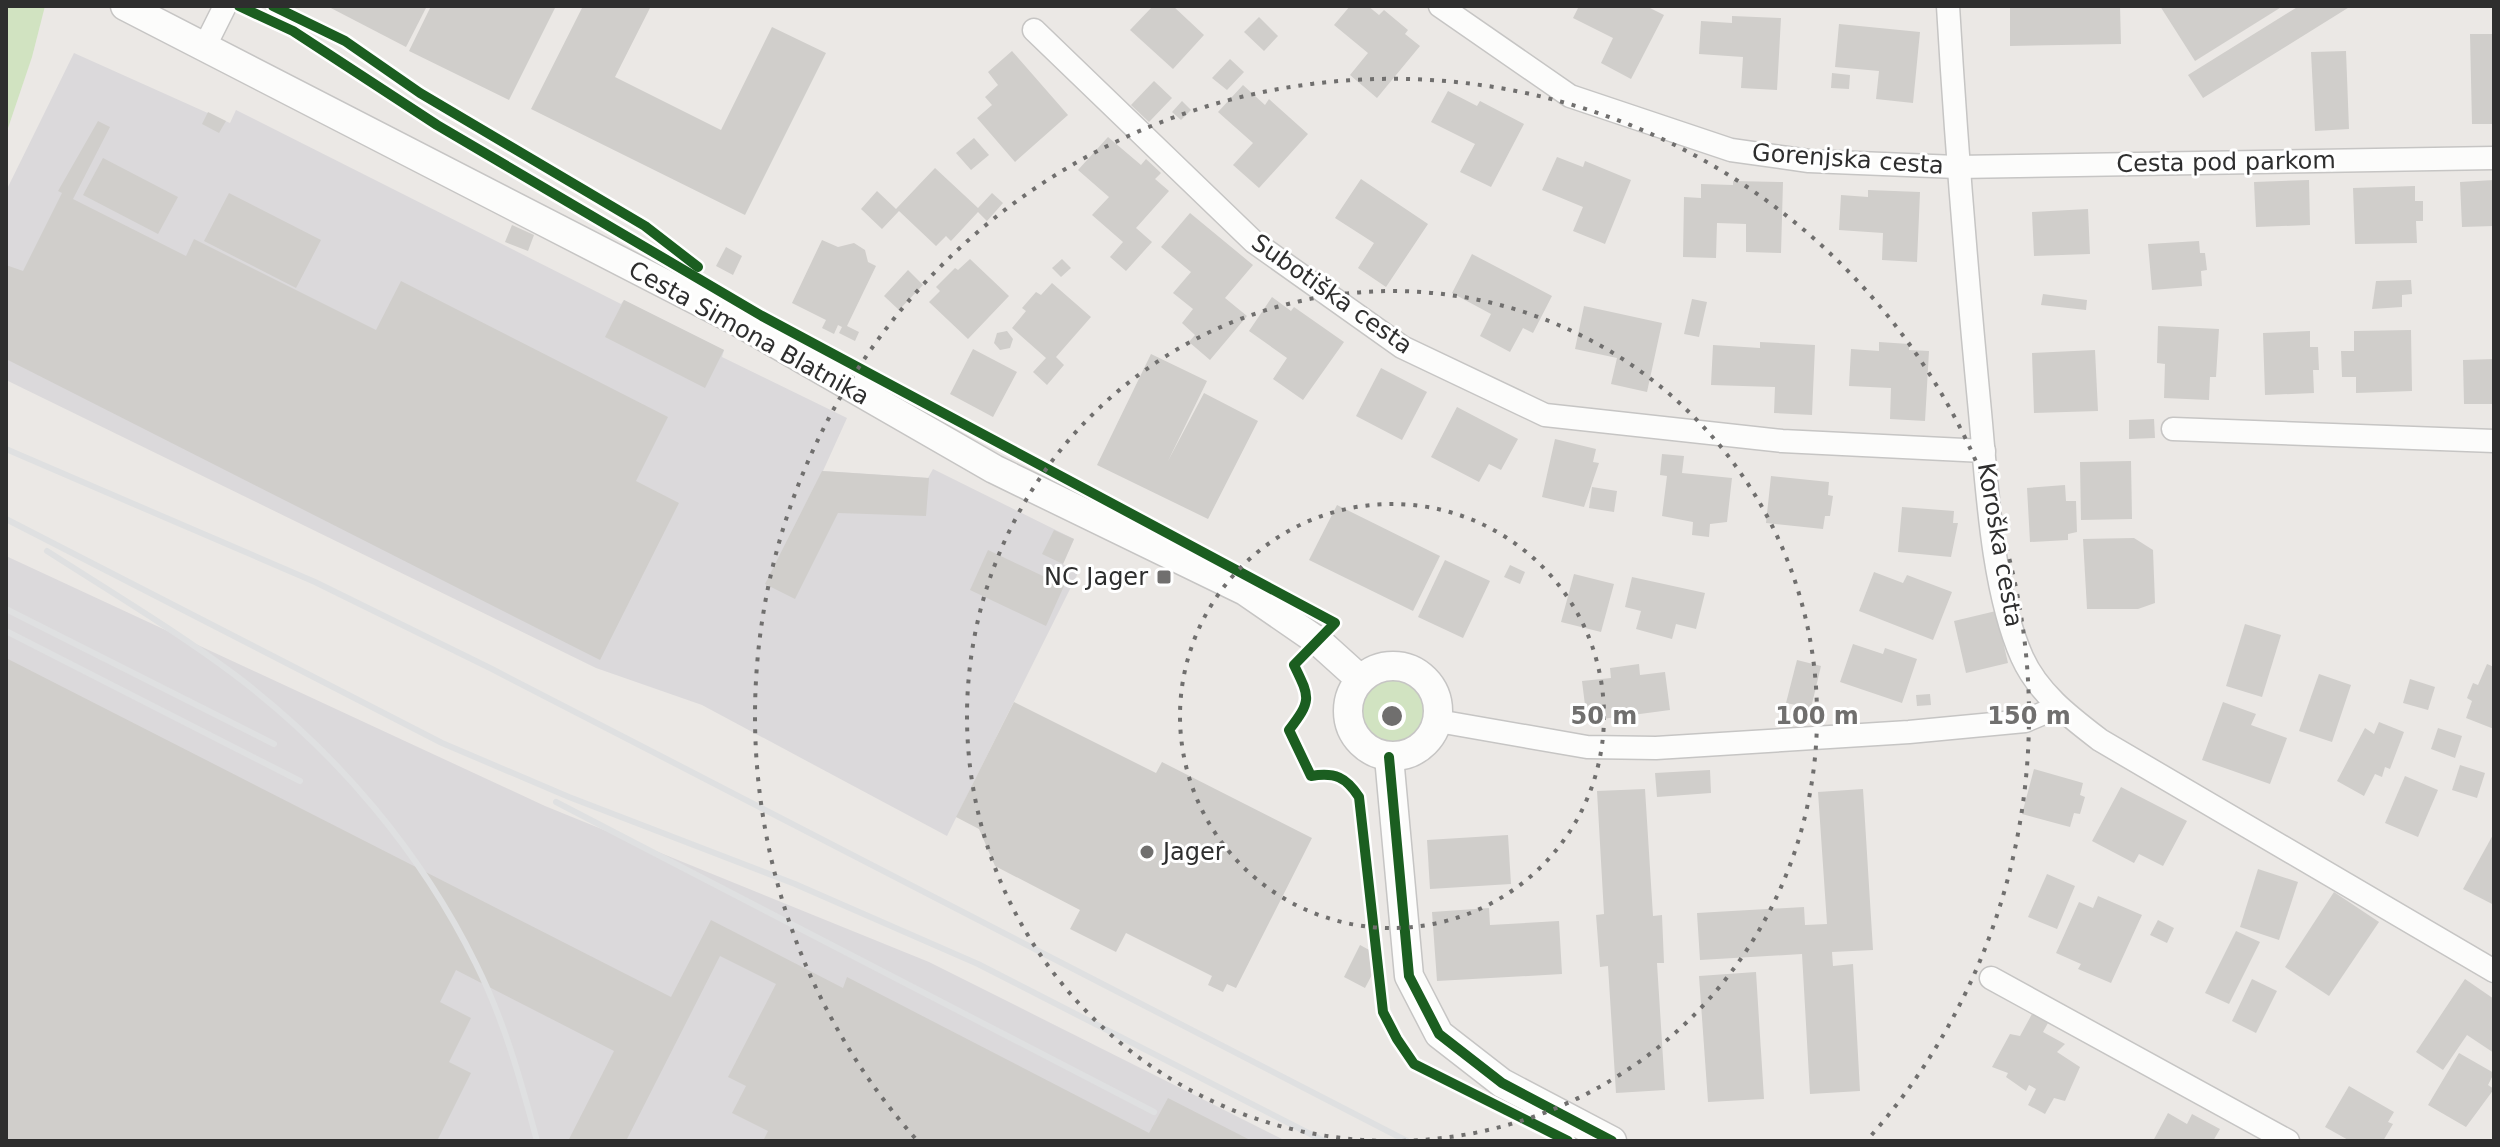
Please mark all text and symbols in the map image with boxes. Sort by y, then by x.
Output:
street label: Gorenjska cesta [1751,138,1945,180]
street label: Cesta pod parkom [2116,146,2336,178]
street label: Subotiška cesta [1246,228,1418,360]
street label: Cesta Simona Blatnika [624,255,874,411]
street label: Koroška cesta [1972,461,2028,629]
place label: NC Jager [1044,563,1148,591]
marker: NC Jager [1155,568,1173,586]
centre of rings [1378,702,1406,730]
text: 50 m [1571,702,1637,730]
text: 100 m [1775,702,1859,730]
text: 150 m [1987,702,2071,730]
place label: Jager [1161,838,1225,866]
marker: Jager [1138,843,1156,861]

